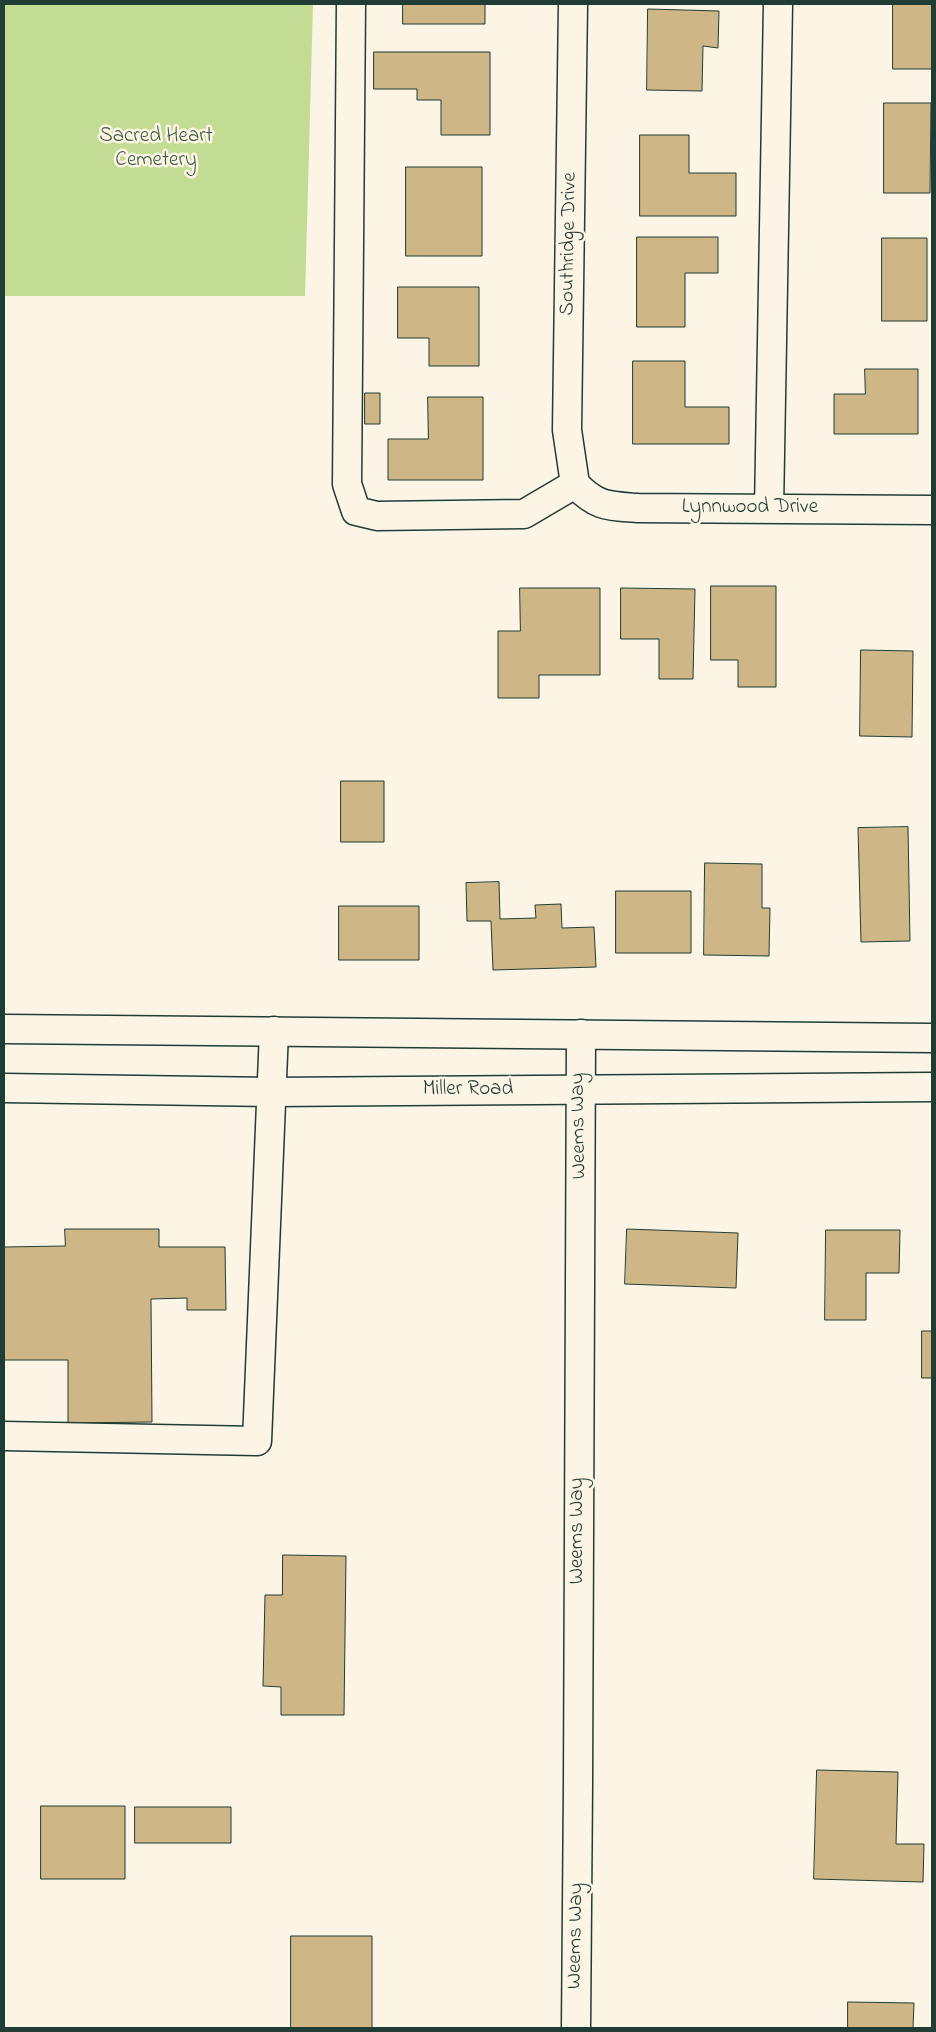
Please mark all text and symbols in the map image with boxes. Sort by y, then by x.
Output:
park label: Sacred Heart Cemetery [99,125,213,175]
street label: Southridge Drive [556,172,584,316]
street label: Lynnwood Drive [682,496,818,522]
street label: Weems Way [566,1072,594,1180]
street label: Miller Road [423,1078,513,1104]
street label: Weems Way [566,1478,592,1584]
street label: Weems Way [563,1882,591,1990]

